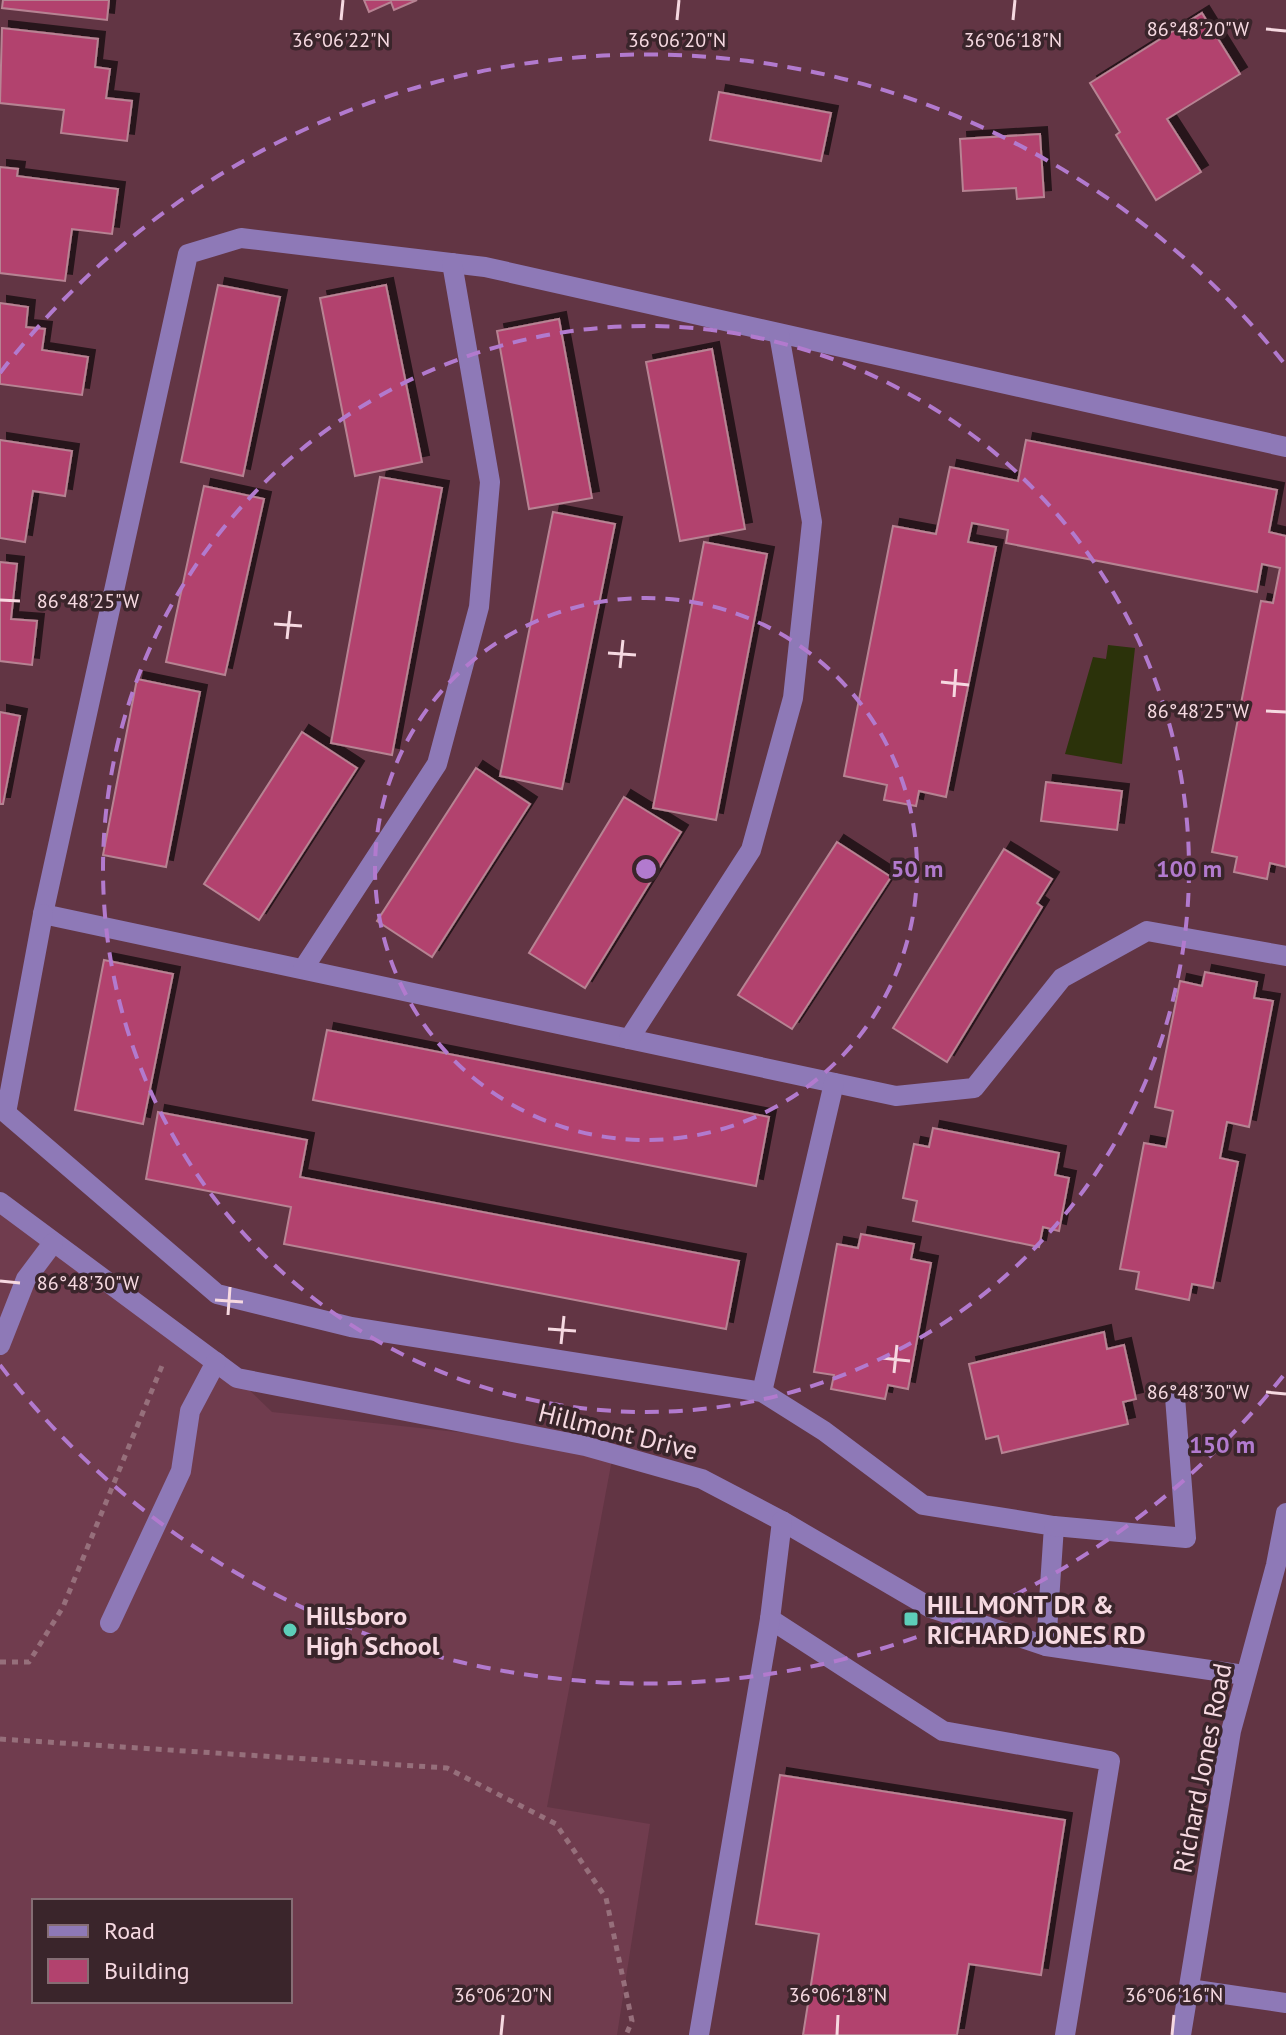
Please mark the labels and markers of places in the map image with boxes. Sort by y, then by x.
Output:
centre of rings [632,855,660,883]
place label: HILLMONT DR & RICHARD JONES RD [927,1588,1146,1651]
place label: Hillsboro High School [306,1599,440,1662]
marker: HILLMONT DR & RICHARD JONES RD [902,1610,920,1628]
marker: Hillsboro High School [281,1621,299,1639]

